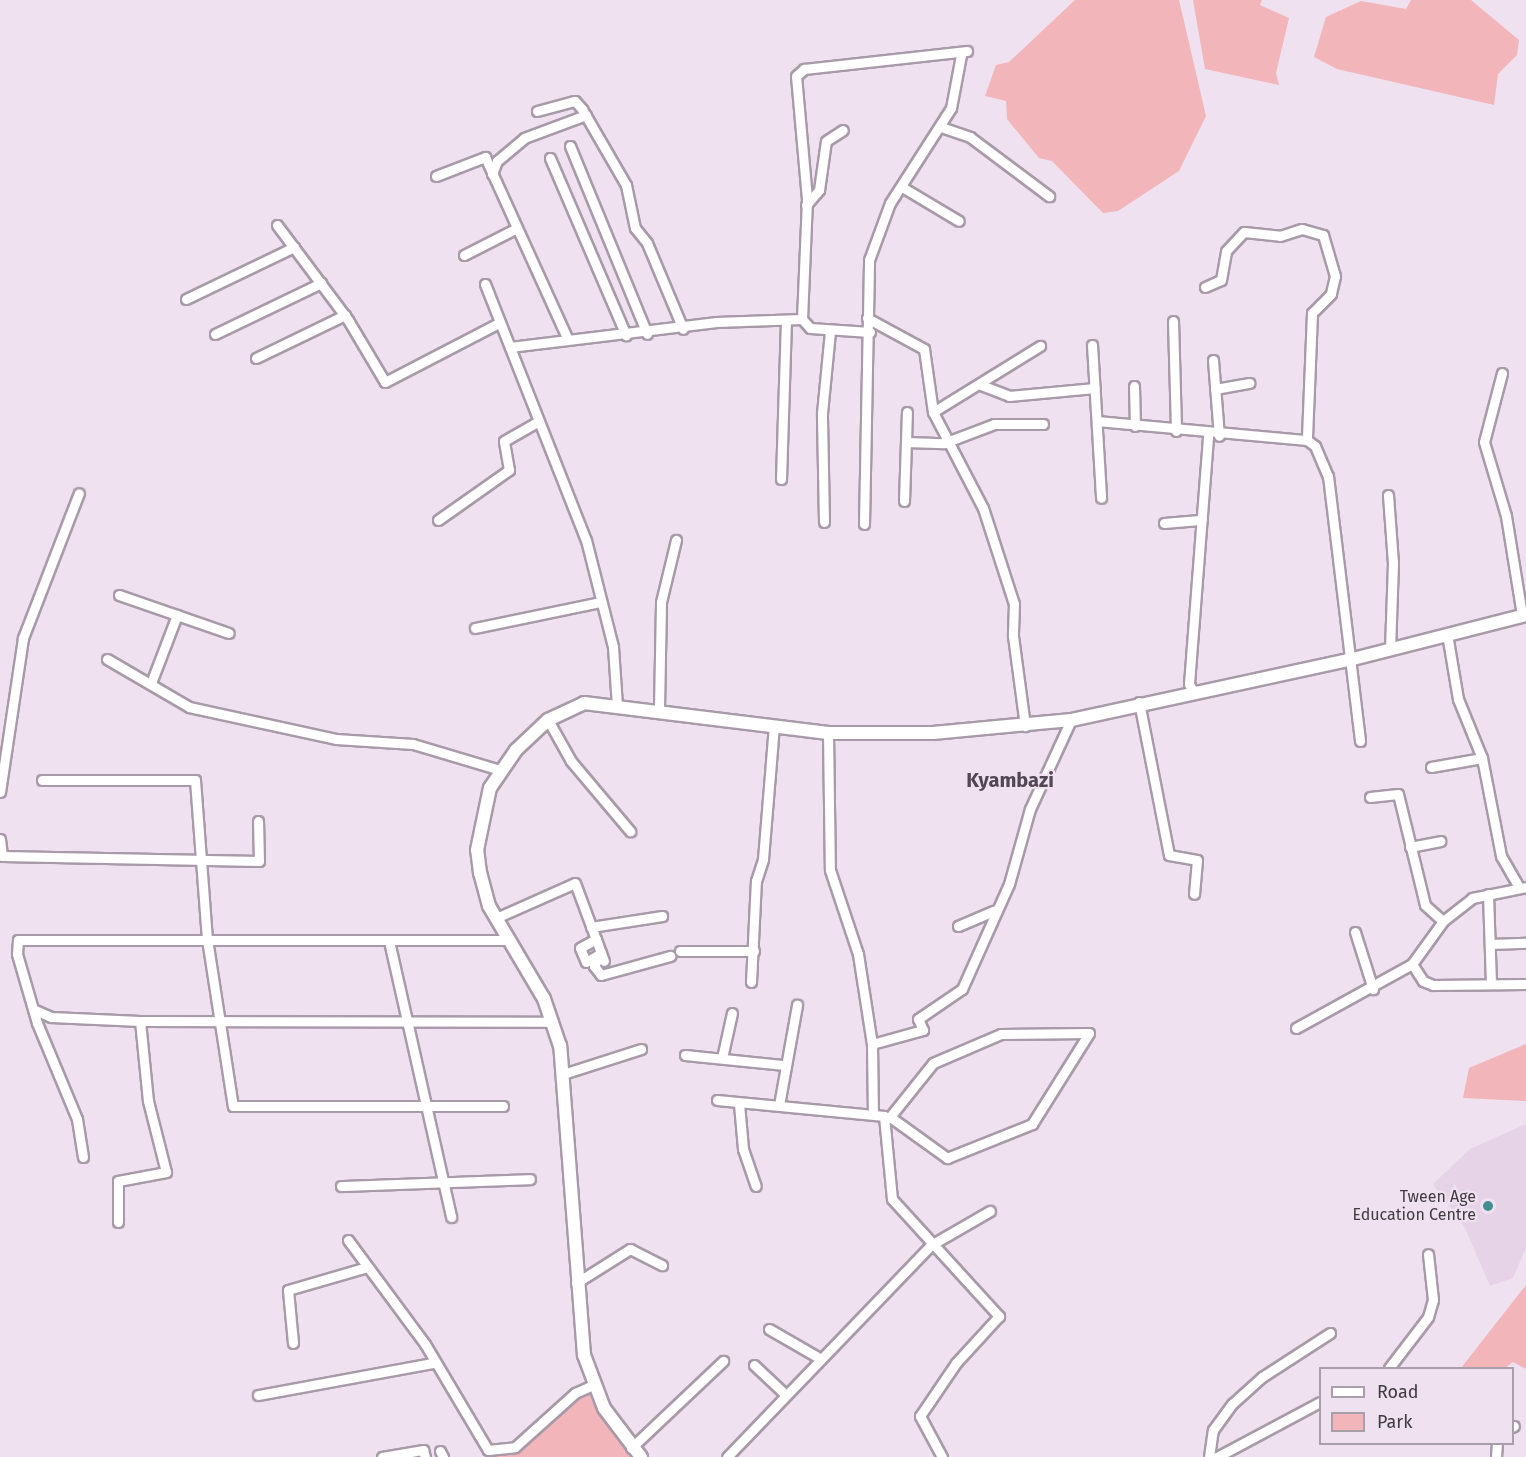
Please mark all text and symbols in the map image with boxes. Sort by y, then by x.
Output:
district label: Kyambazi [966,768,1054,792]
place label: Tween Age Education Centre [1353,1187,1476,1225]
marker: Tween Age Education Centre [1481,1199,1495,1213]
legend [1319,1367,1514,1445]
text: Road [1377,1381,1419,1403]
text: Park [1377,1411,1412,1433]

